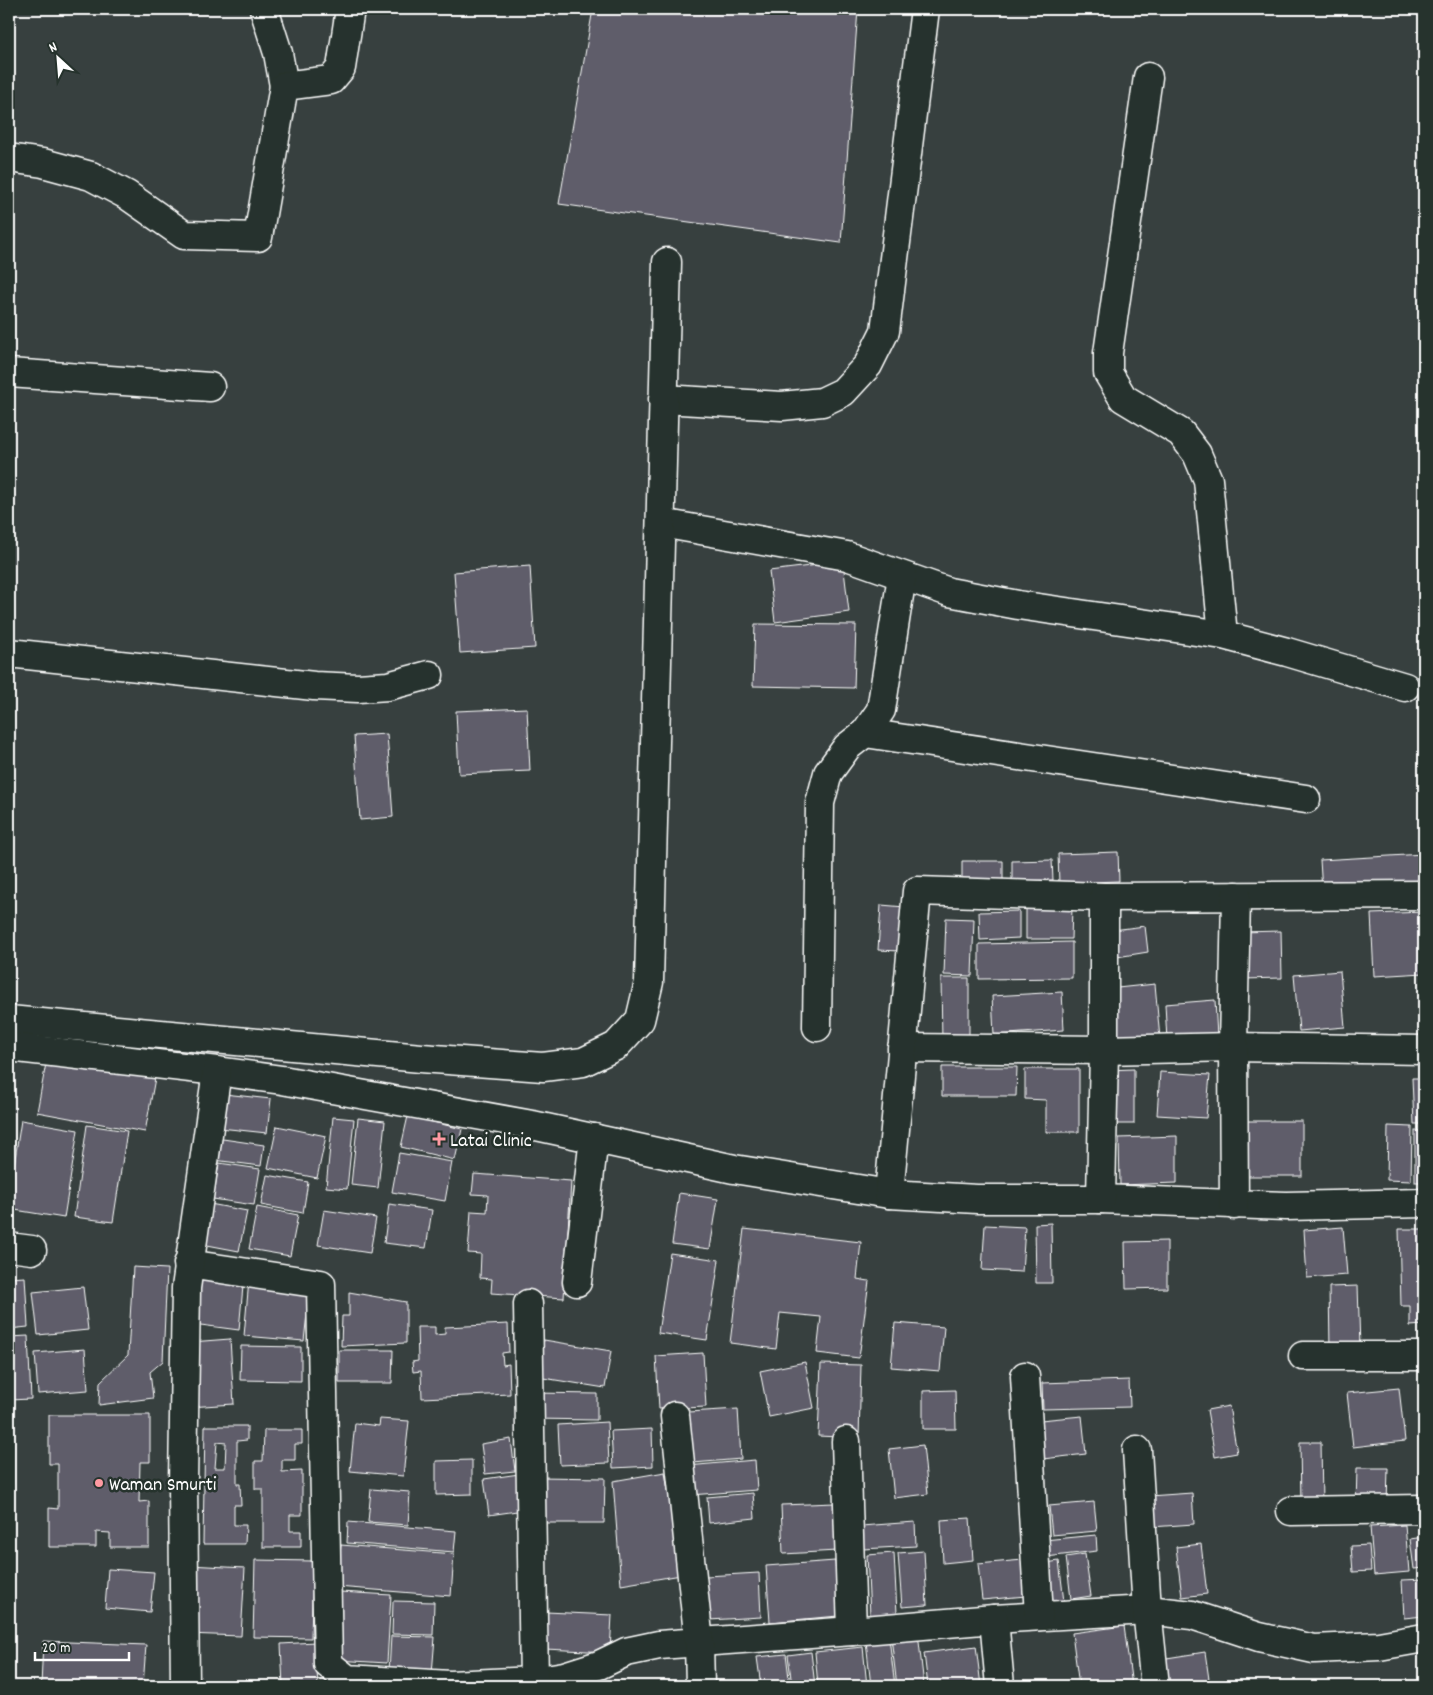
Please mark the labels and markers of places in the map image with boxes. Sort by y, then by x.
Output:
place label: Latai Clinic [450,1128,532,1156]
marker: Latai Clinic [432,1132,446,1146]
place label: Waman Smurti [109,1472,217,1500]
marker: Waman Smurti [93,1477,105,1489]

